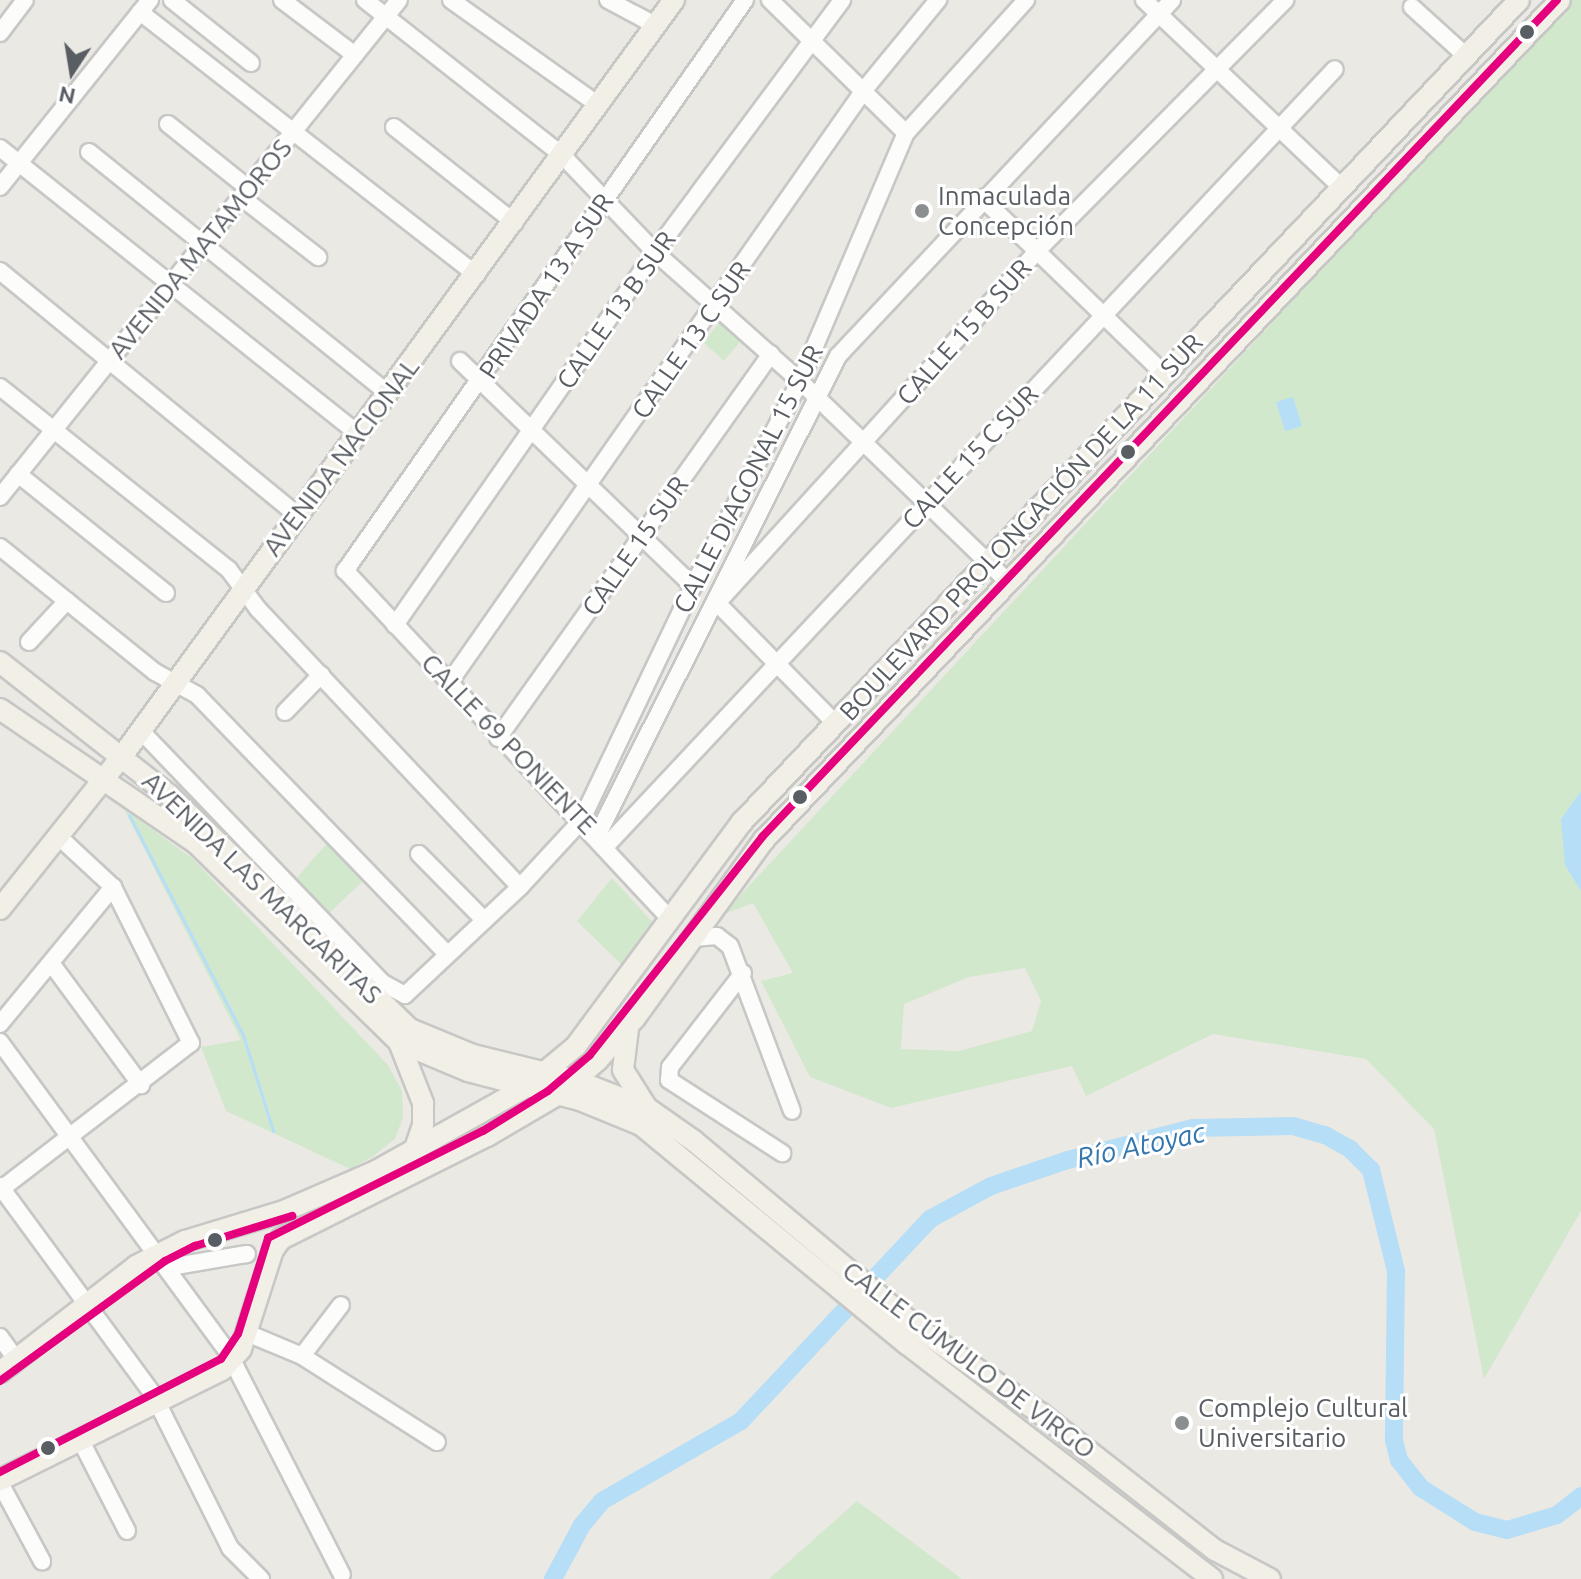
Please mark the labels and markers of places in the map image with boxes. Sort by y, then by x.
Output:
unlabelled marker [1519,24,1535,40]
place label: Inmaculada Concepción [938,180,1074,242]
marker: Inmaculada Concepción [913,202,931,220]
unlabelled marker [1120,444,1136,460]
unlabelled marker [792,789,808,805]
unlabelled marker [207,1232,223,1248]
place label: Complejo Cultural Universitario [1198,1392,1408,1454]
marker: Complejo Cultural Universitario [1173,1414,1191,1432]
unlabelled marker [40,1440,56,1456]

